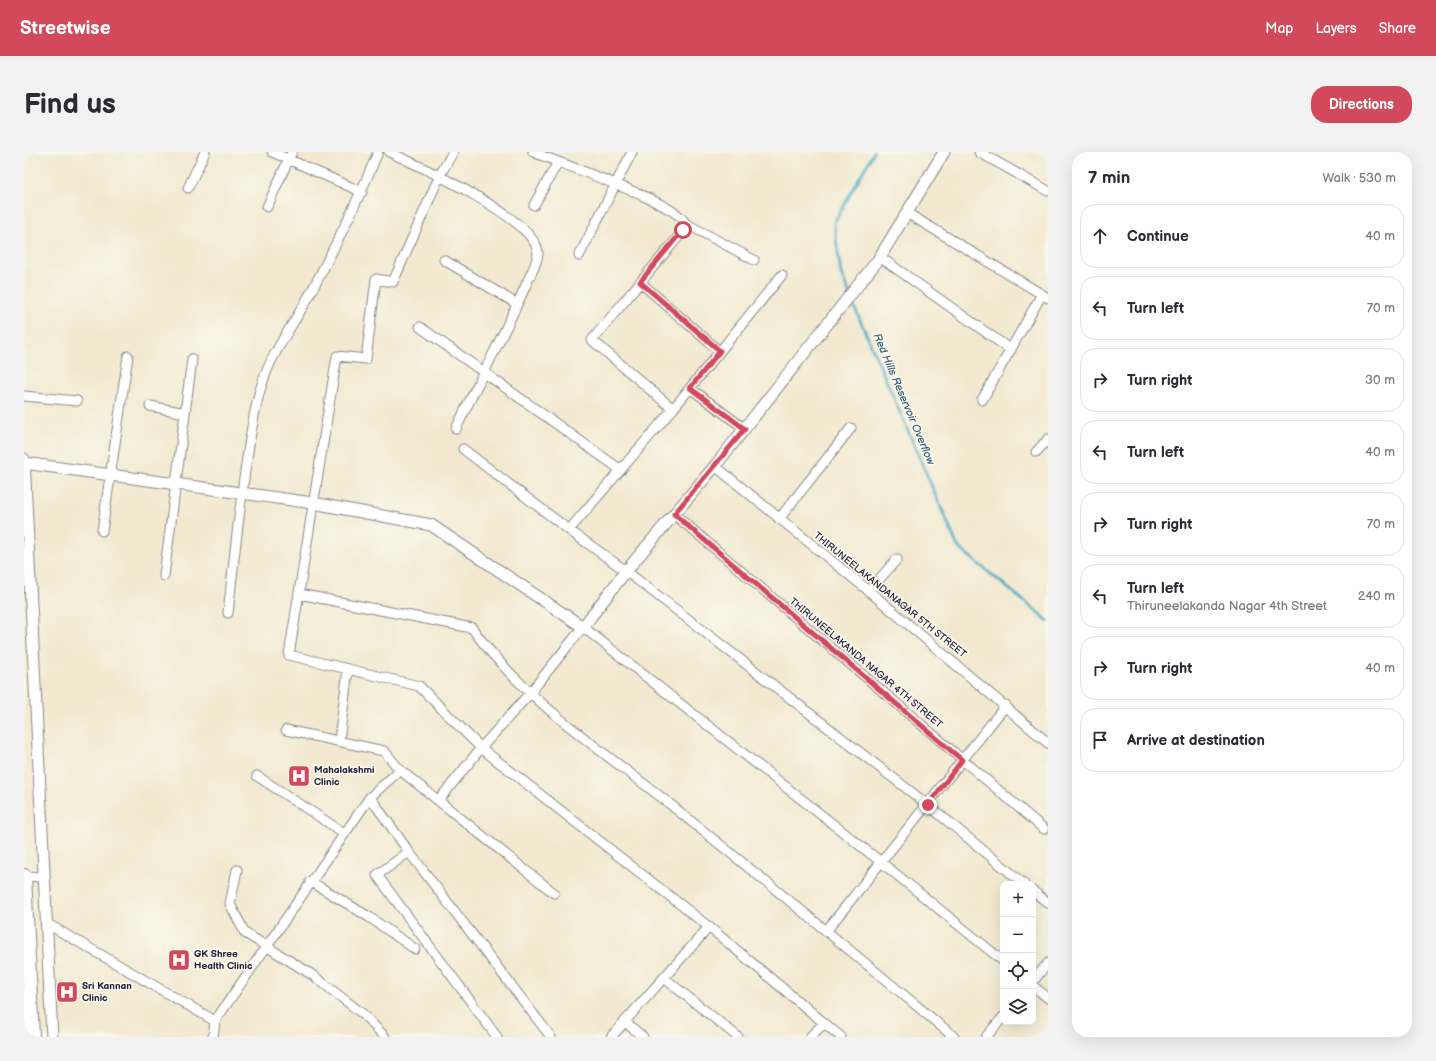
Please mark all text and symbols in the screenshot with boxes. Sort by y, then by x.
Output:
text: Streetwise [20,17,111,40]
text: Map [1265,20,1293,37]
text: Layers [1315,20,1357,37]
text: Share [1379,20,1416,37]
button: Directions [1311,86,1412,123]
text: Find us [24,88,116,121]
text: 7 min [1088,168,1130,188]
text: Walk · 530 m [1322,170,1396,186]
route start [674,221,692,239]
icon: ahead [1089,225,1111,247]
text: Continue [1127,227,1189,246]
text: 40 m [1365,228,1395,244]
icon: left [1089,297,1111,319]
text: Turn left [1127,299,1184,318]
text: 70 m [1367,300,1395,316]
water label: Red Hills Reservoir Overflow [870,331,938,467]
icon: right [1089,369,1111,391]
text: Turn right [1127,371,1192,390]
text: 30 m [1365,372,1395,388]
icon: left [1089,441,1111,463]
text: Turn left [1127,443,1184,462]
text: 40 m [1365,444,1395,460]
icon: right [1089,513,1111,535]
text: Turn right [1127,515,1192,534]
text: 70 m [1367,516,1395,532]
street label: THIRUNEELAKANDANAGAR 5TH STREET [811,530,969,660]
text: Turn left [1127,579,1184,598]
icon: left [1089,585,1111,607]
text: 240 m [1358,588,1395,604]
street label: THIRUNEELAKANDA NAGAR 4TH STREET [787,595,945,731]
text: Thiruneelakanda Nagar 4th Street [1127,598,1327,614]
icon: right [1089,657,1111,679]
text: Turn right [1127,659,1192,678]
text: 40 m [1365,660,1395,676]
icon: arrive [1089,729,1111,751]
text: Arrive at destination [1127,731,1265,750]
hospital icon: Mahalakshmi Clinic [286,763,312,789]
place label: Mahalakshmi Clinic [314,764,374,788]
route end [919,796,937,814]
map controls [1000,881,1036,1025]
button: + [1000,881,1036,917]
button: − [1000,917,1036,953]
hospital icon: GK Shree Health Clinic [166,947,192,973]
place label: GK Shree Health Clinic [194,948,253,972]
button: locate [1000,953,1036,989]
hospital icon: Sri Kannan Clinic [54,979,80,1005]
place label: Sri Kannan Clinic [82,980,132,1004]
button: layers [1000,989,1036,1025]

